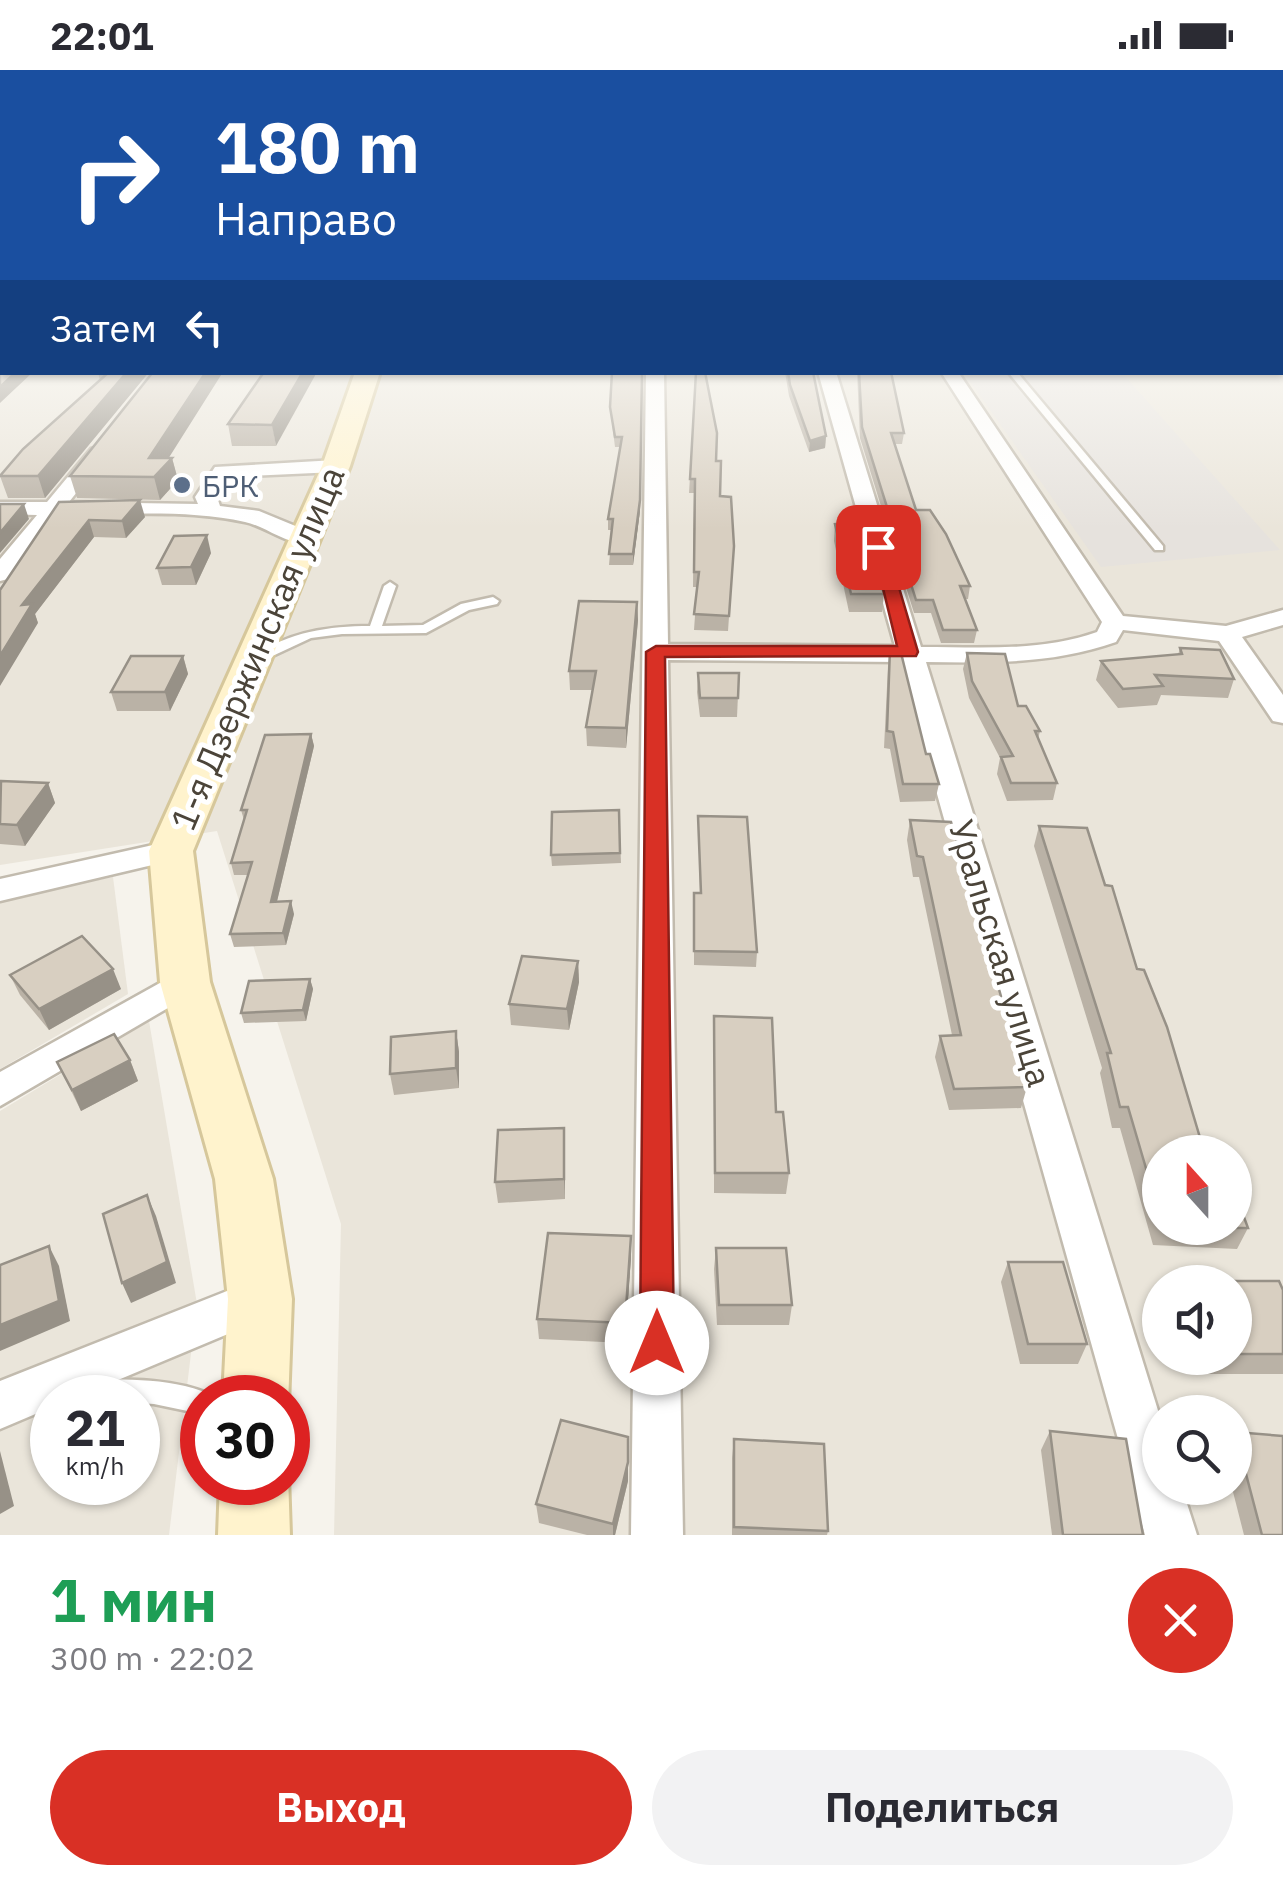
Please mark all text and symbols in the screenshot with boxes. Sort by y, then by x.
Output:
text: 22:01 [50,11,154,60]
text: 180 m [215,101,420,192]
icon: right [50,110,180,240]
text: Направо [215,189,397,247]
icon: left [177,300,232,355]
text: Затем [50,303,157,352]
street label: 1-я Дзержинская улица [159,459,355,837]
place label: БРК [202,466,259,505]
marker: БРК [171,474,193,496]
pin [836,505,921,590]
icon: arrive [851,520,906,575]
street label: Уральская улица [939,814,1063,1092]
north arrow [1142,1135,1252,1245]
map controls [1142,1135,1252,1505]
button: sound [1142,1265,1252,1375]
position arrow [605,1291,709,1395]
speed limit sign: 30 [180,1375,310,1505]
text: 21 [65,1395,125,1460]
button: search [1142,1395,1252,1505]
text: km/h [66,1449,124,1482]
text: 1 мин [50,1560,217,1639]
button: close [1128,1568,1233,1673]
text: 300 m · 22:02 [50,1637,255,1679]
button: Выход [50,1750,632,1865]
button: Поделиться [652,1750,1233,1865]

